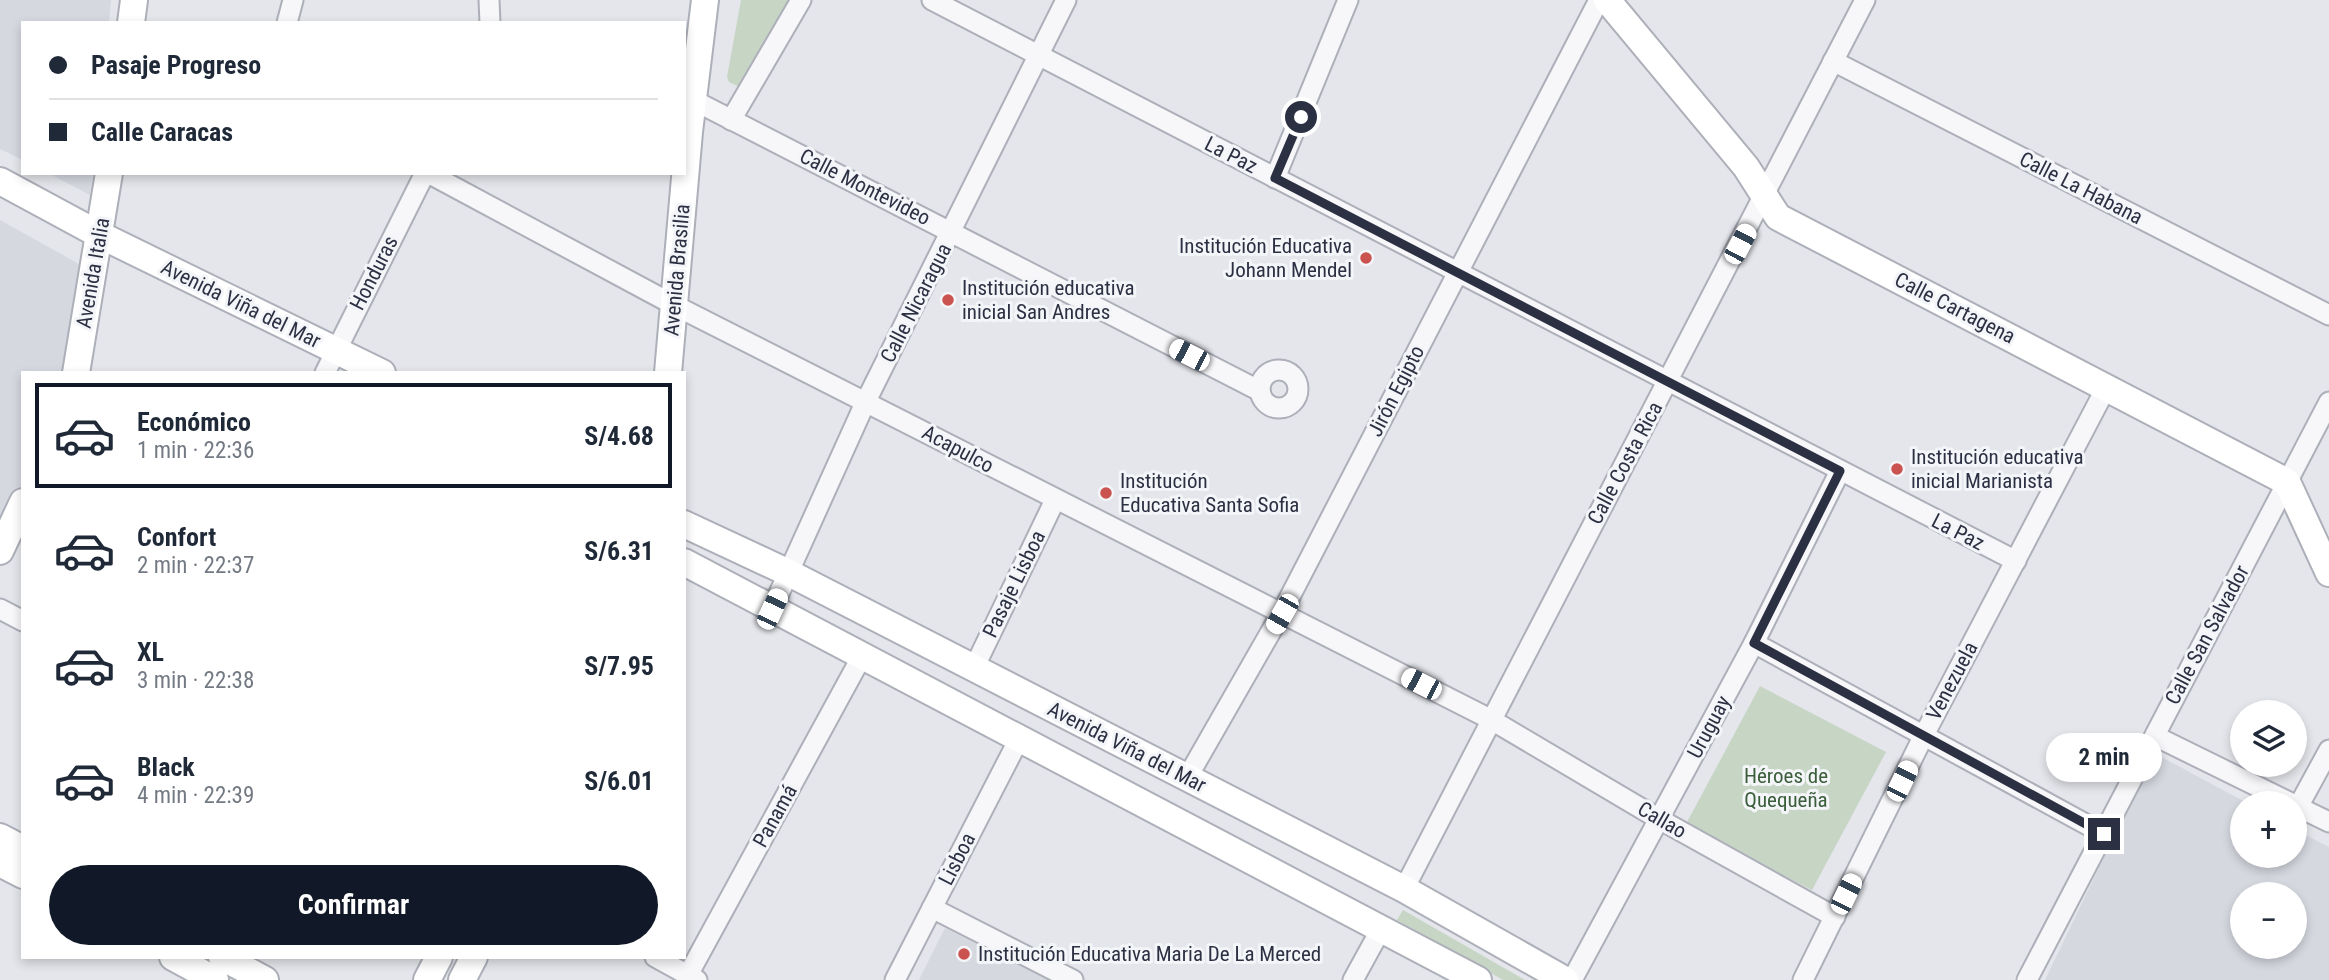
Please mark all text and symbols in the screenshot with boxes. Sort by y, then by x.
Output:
text: Pasaje Progreso [91,50,261,80]
route start [1285,101,1317,133]
text: Calle Caracas [91,117,233,147]
street label: La Paz [1201,132,1261,178]
street label: Calle Montevideo [796,144,934,230]
street label: Calle La Habana [2015,147,2147,229]
street label: Avenida Brasilia [659,203,695,337]
street label: Avenida Italia [71,216,115,330]
car [1721,221,1760,267]
street label: Honduras [345,232,403,314]
place label: Institución Educativa Johann Mendel [1179,234,1352,282]
street label: Calle Nicaragua [876,239,956,367]
marker: Institución Educativa Johann Mendel [1358,250,1374,266]
street label: Avenida Viña del Mar [157,255,325,353]
street label: Calle Cartagena [1891,267,2019,349]
place label: Institución educativa inicial San Andres [962,276,1135,324]
marker: Institución educativa inicial San Andres [940,292,956,308]
car [1166,336,1213,374]
street label: Jirón Egipto [1363,341,1429,441]
street label: Calle Costa Rica [1583,398,1667,528]
icon: car [53,404,116,467]
text: Económico [137,407,251,437]
street label: Acapulco [918,420,998,478]
text: S/4.68 [584,421,654,451]
text: 1 min · 22:36 [137,437,254,464]
place label: Institución educativa inicial Marianista [1911,445,2084,493]
marker: Institución educativa inicial Marianista [1889,461,1905,477]
place label: Institución Educativa Santa Sofia [1120,469,1299,517]
marker: Institución Educativa Santa Sofia [1098,485,1114,501]
street label: La Paz [1928,509,1988,555]
icon: car [53,519,116,582]
text: Confort [137,522,216,552]
street label: Pasaje Lisboa [978,527,1050,641]
text: S/6.31 [584,536,654,566]
text: 2 min · 22:37 [137,552,254,579]
street label: Calle San Salvador [2160,561,2254,709]
car [754,586,791,632]
car [1263,591,1302,637]
icon: car [53,634,116,697]
text: XL [137,637,164,667]
street label: Venezuela [1921,638,1983,724]
text: S/7.95 [584,651,654,681]
car [1398,665,1445,703]
text: 3 min · 22:38 [137,667,254,694]
street label: Uruguay [1683,691,1736,762]
street label: Avenida Viña del Mar [1044,697,1210,797]
map controls [2230,700,2307,959]
button: layers [2230,700,2307,777]
callout: 2 min [2046,732,2162,782]
text: 2 min [2078,744,2130,771]
icon: car [53,749,116,812]
text: Black [137,752,195,782]
car [1884,758,1921,804]
park label: Héroes de Quequeña [1744,764,1828,812]
text: S/6.01 [584,766,654,796]
street label: Panamá [748,781,802,851]
text: 4 min · 22:39 [137,782,254,809]
button: + [2230,791,2307,868]
street label: Callao [1633,797,1691,843]
route end [2088,818,2120,850]
street label: Lisboa [934,829,980,889]
button: Confirmar [49,865,658,945]
car [1828,871,1865,917]
button: − [2230,882,2307,959]
place label: Institución Educativa Maria De La Merced [978,942,1321,966]
marker: Institución Educativa Maria De La Merced [956,946,972,962]

